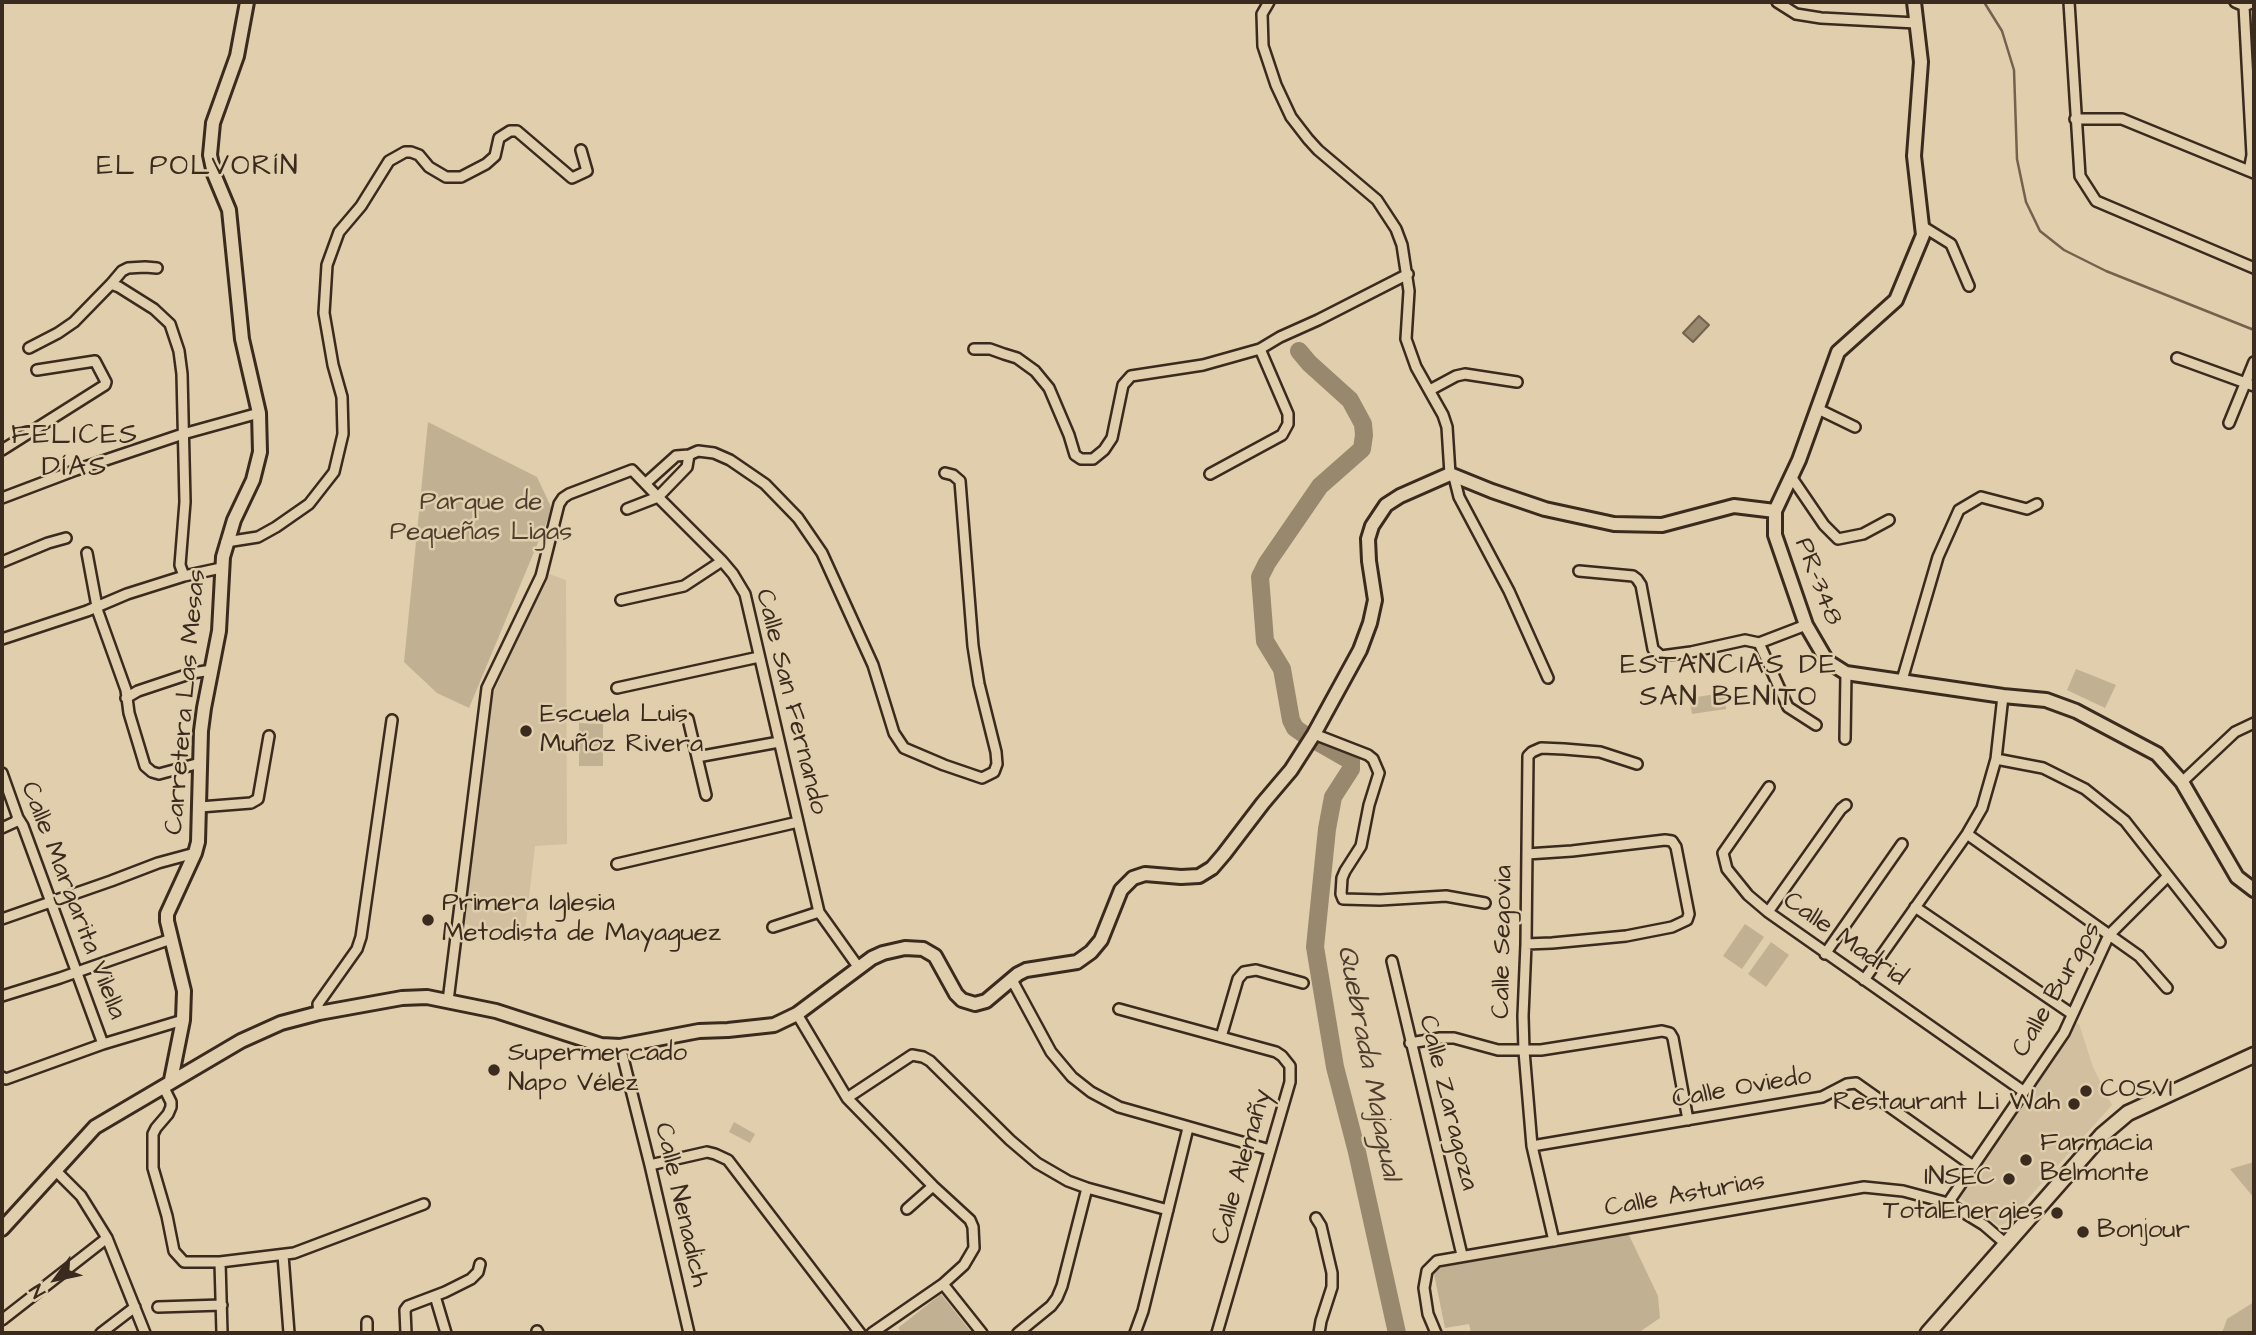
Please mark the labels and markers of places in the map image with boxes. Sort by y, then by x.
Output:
place label: Escuela Luis Muñoz Rivera [540,700,703,762]
marker: Escuela Luis Muñoz Rivera [518,723,534,739]
place label: Primera Iglesia Metodista de Mayaguez [442,889,721,950]
marker: Primera Iglesia Metodista de Mayaguez [420,912,436,928]
place label: Supermercado Napo Vélez [508,1039,687,1100]
marker: Supermercado Napo Vélez [486,1062,502,1078]
place label: COSVI [2100,1075,2173,1107]
marker: COSVI [2078,1083,2094,1099]
place label: Restaurant Li Wah [1833,1088,2060,1120]
marker: Restaurant Li Wah [2066,1096,2082,1112]
place label: Farmacia Belmonte [2040,1129,2153,1190]
marker: Farmacia Belmonte [2018,1152,2034,1168]
place label: INSEC [1924,1163,1995,1195]
marker: INSEC [2001,1171,2017,1187]
place label: TotalEnergies [1883,1197,2043,1229]
marker: TotalEnergies [2049,1205,2065,1221]
place label: Bonjour [2097,1216,2190,1248]
marker: Bonjour [2075,1224,2091,1240]

